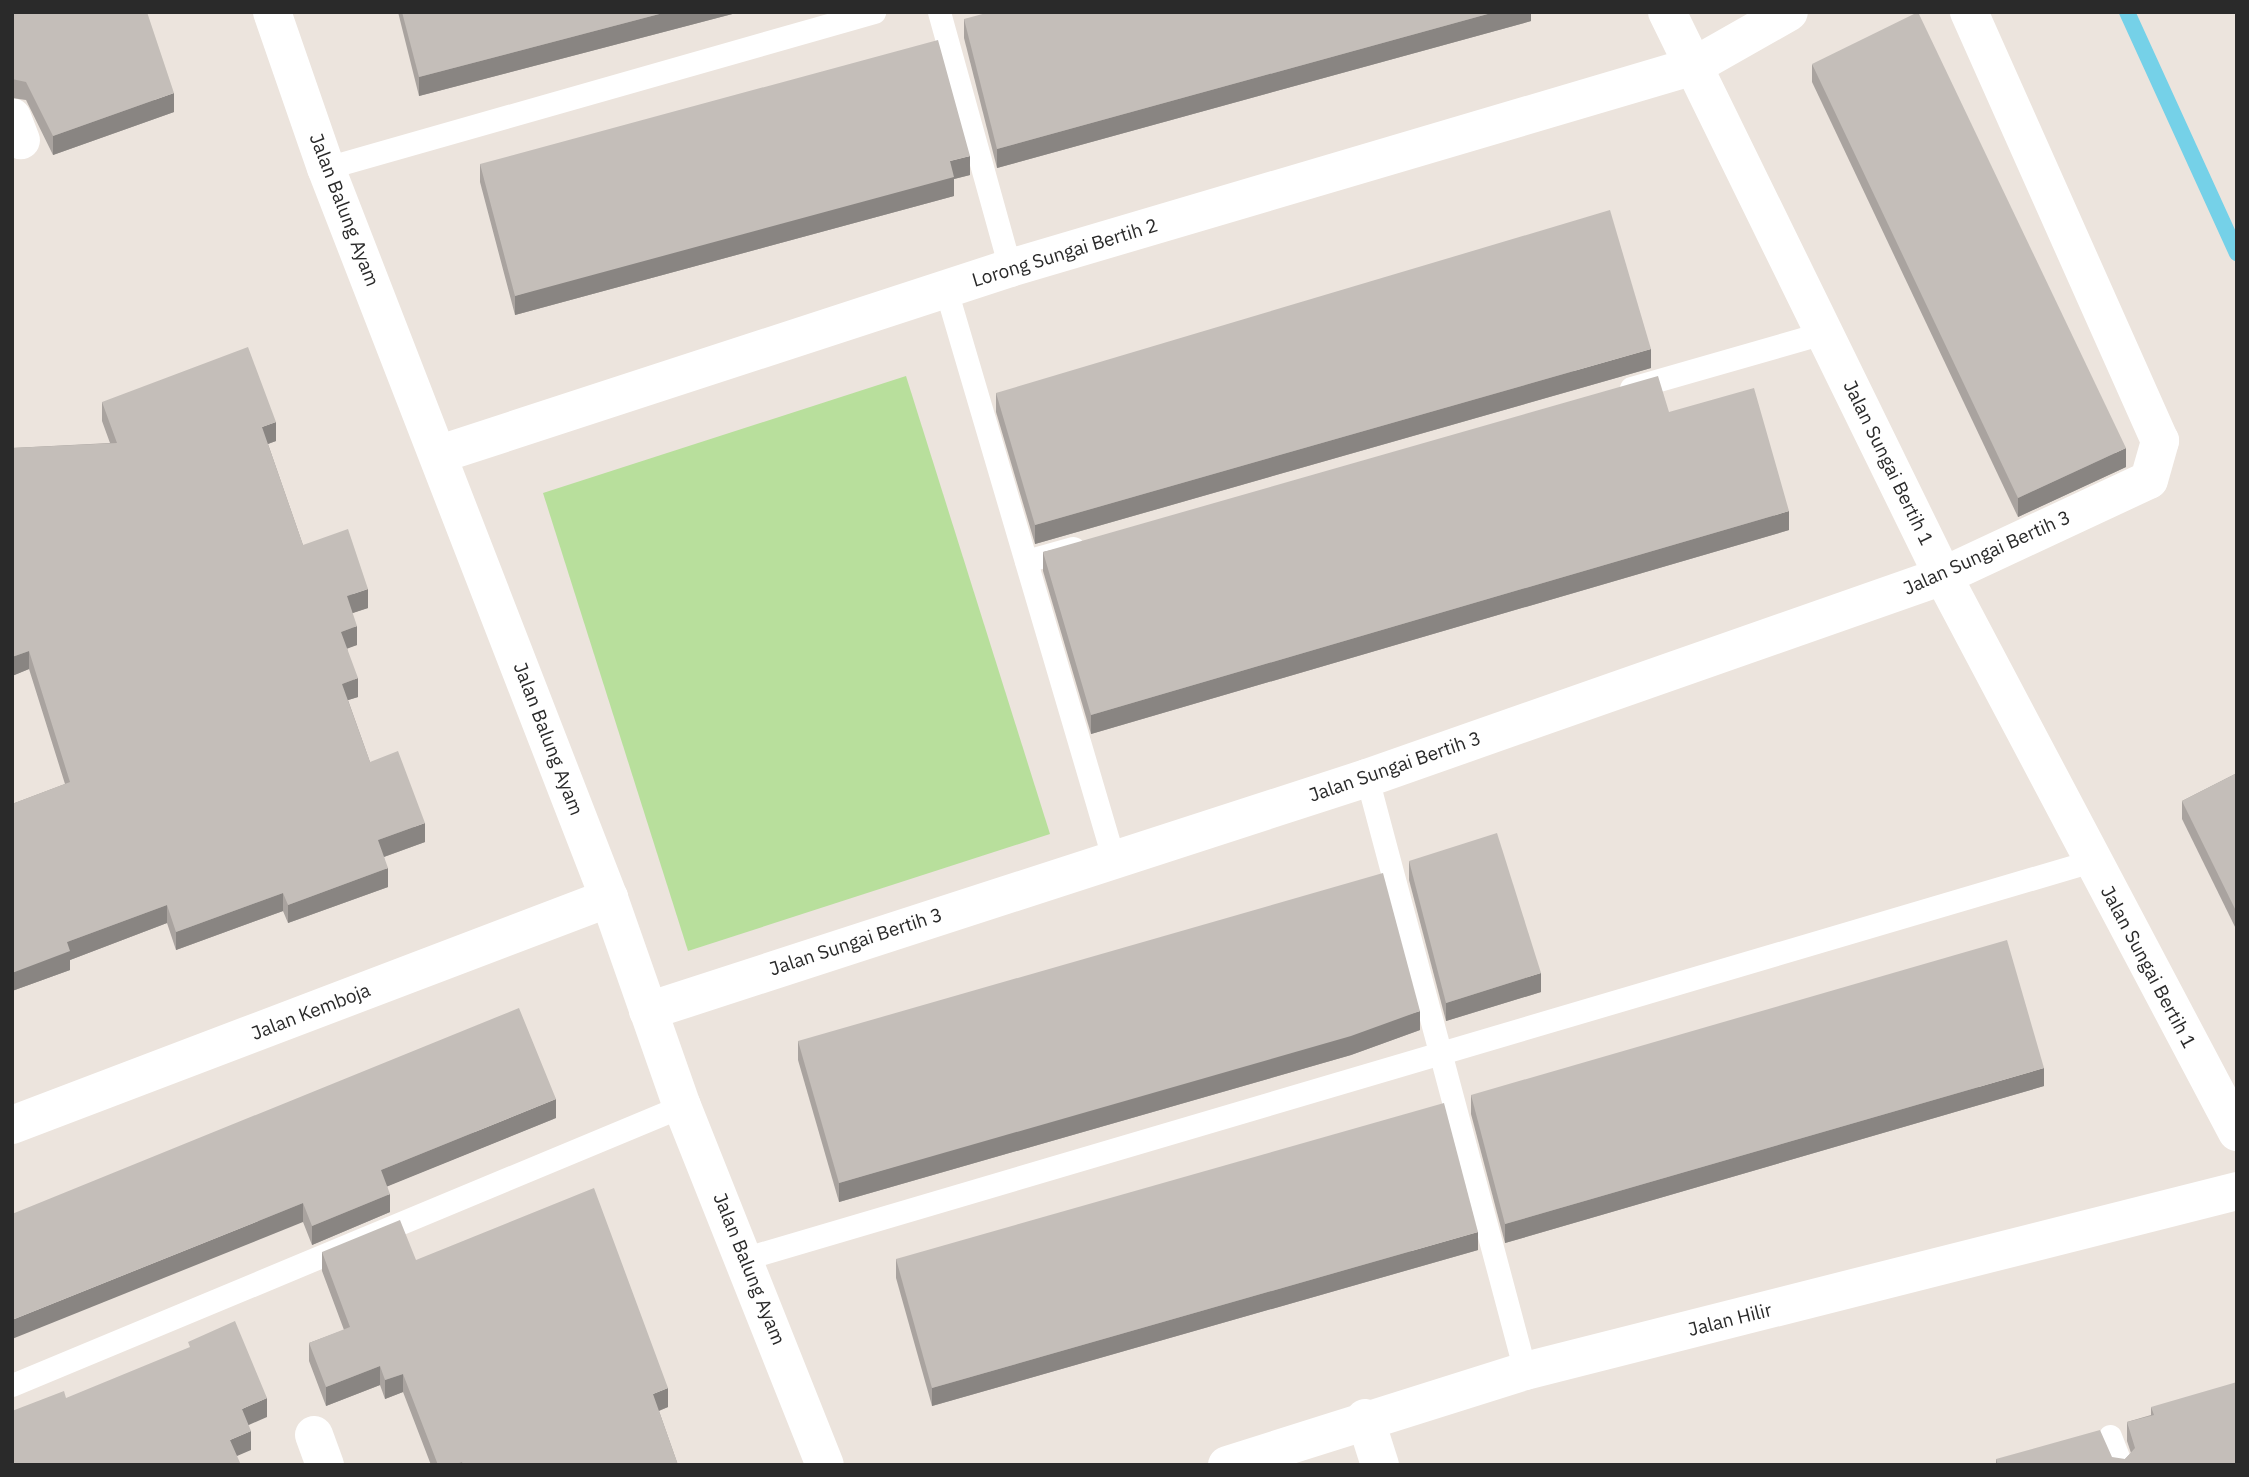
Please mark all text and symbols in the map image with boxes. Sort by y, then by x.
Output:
street label: Jalan Balung Ayam [304,130,384,290]
street label: Lorong Sungai Bertih 2 [970,214,1160,292]
street label: Jalan Sungai Bertih 1 [1838,377,1938,549]
street label: Jalan Sungai Bertih 3 [1900,506,2074,600]
street label: Jalan Balung Ayam [508,659,588,819]
street label: Jalan Sungai Bertih 3 [1306,727,1484,807]
street label: Jalan Sungai Bertih 1 [2096,882,2200,1052]
street label: Jalan Sungai Bertih 3 [767,903,945,981]
street label: Jalan Kemboja [248,979,374,1045]
street label: Jalan Balung Ayam [708,1190,790,1348]
street label: Jalan Hilir [1686,1299,1774,1341]

